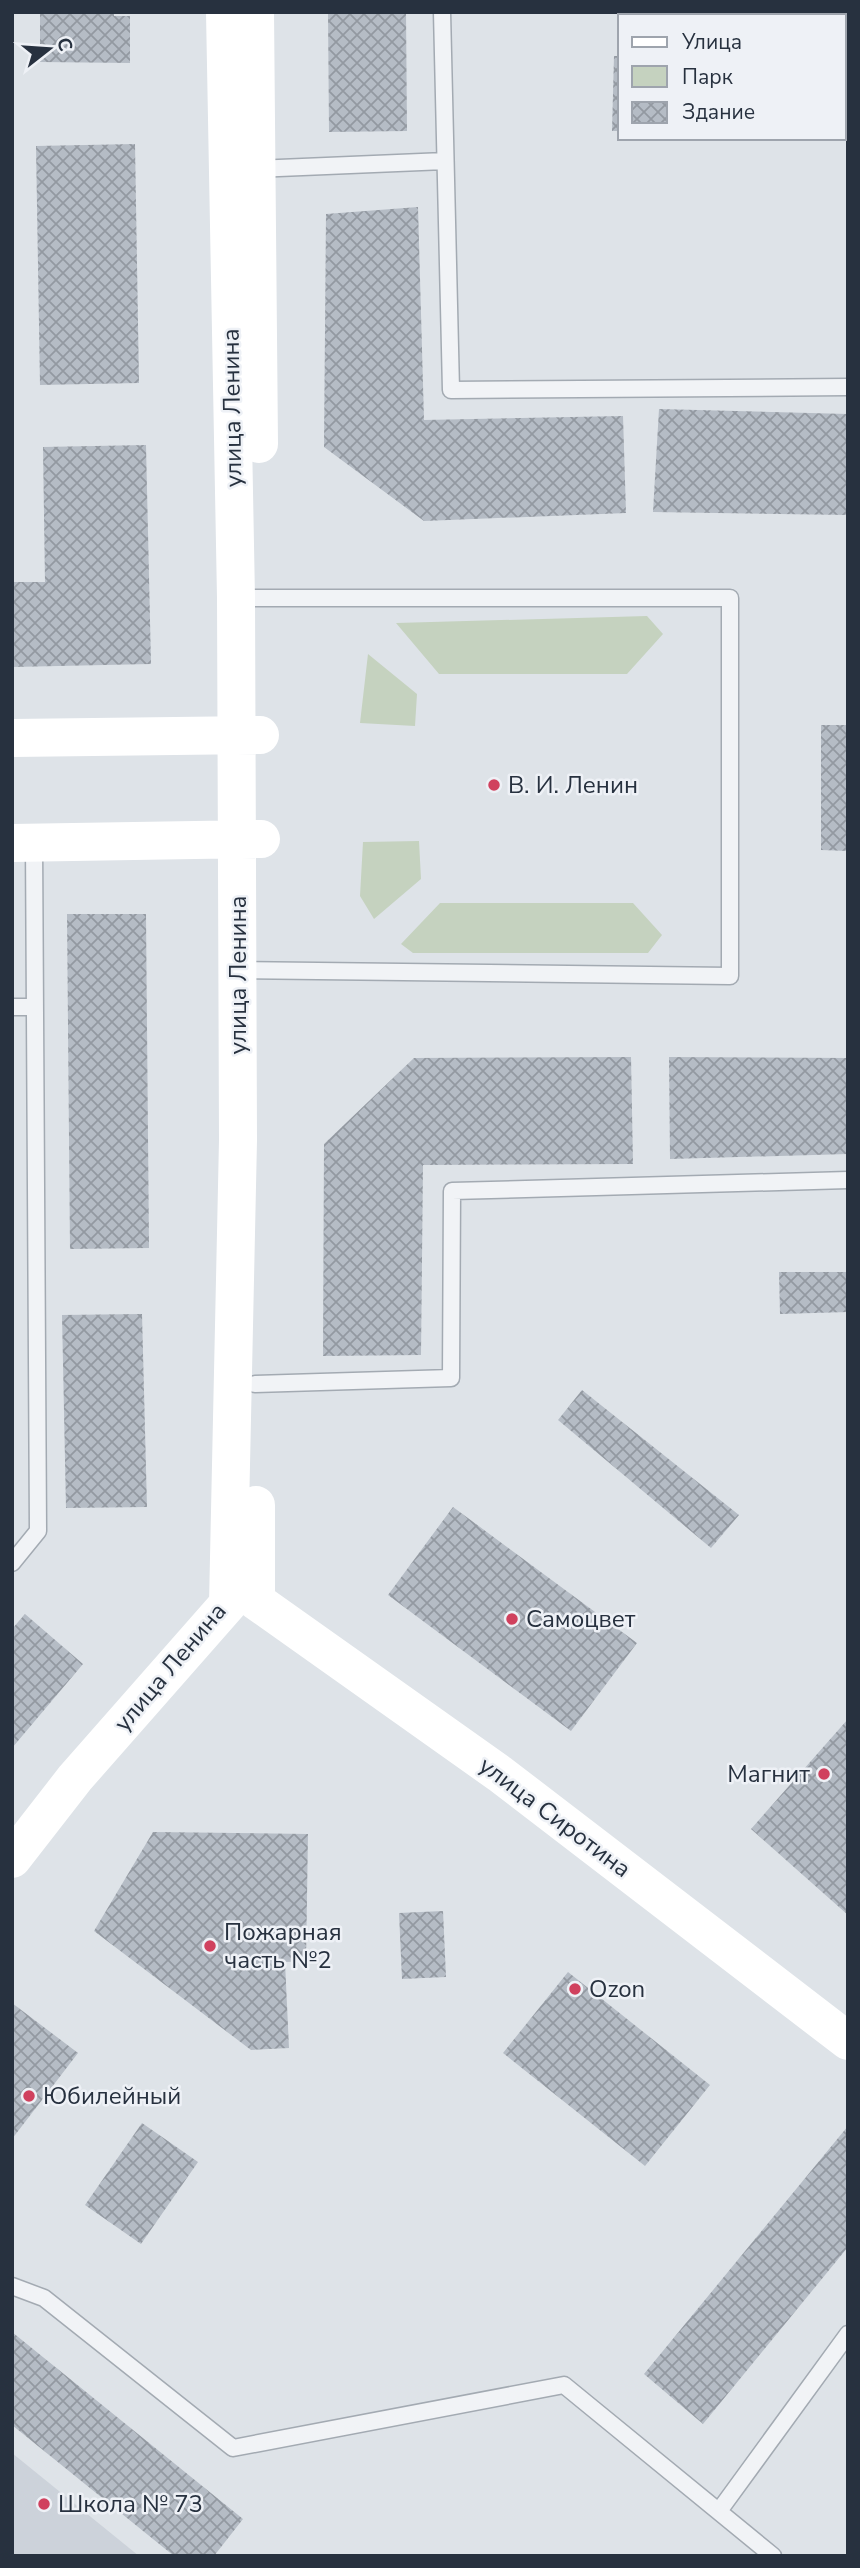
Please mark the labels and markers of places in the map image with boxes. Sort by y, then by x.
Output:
place label: В. И. Ленин [508,769,638,801]
marker: В. И. Ленин [486,777,502,793]
place label: Самоцвет [526,1603,636,1635]
marker: Самоцвет [504,1611,520,1627]
place label: Магнит [727,1758,810,1790]
marker: Магнит [816,1766,832,1782]
place label: Пожарная часть №2 [224,1916,342,1976]
marker: Пожарная часть №2 [202,1938,218,1954]
place label: Ozon [589,1973,645,2005]
marker: Ozon [567,1981,583,1997]
place label: Юбилейный [43,2080,181,2112]
marker: Юбилейный [21,2088,37,2104]
place label: Школа № 73 [58,2488,203,2520]
marker: Школа № 73 [36,2496,52,2512]

